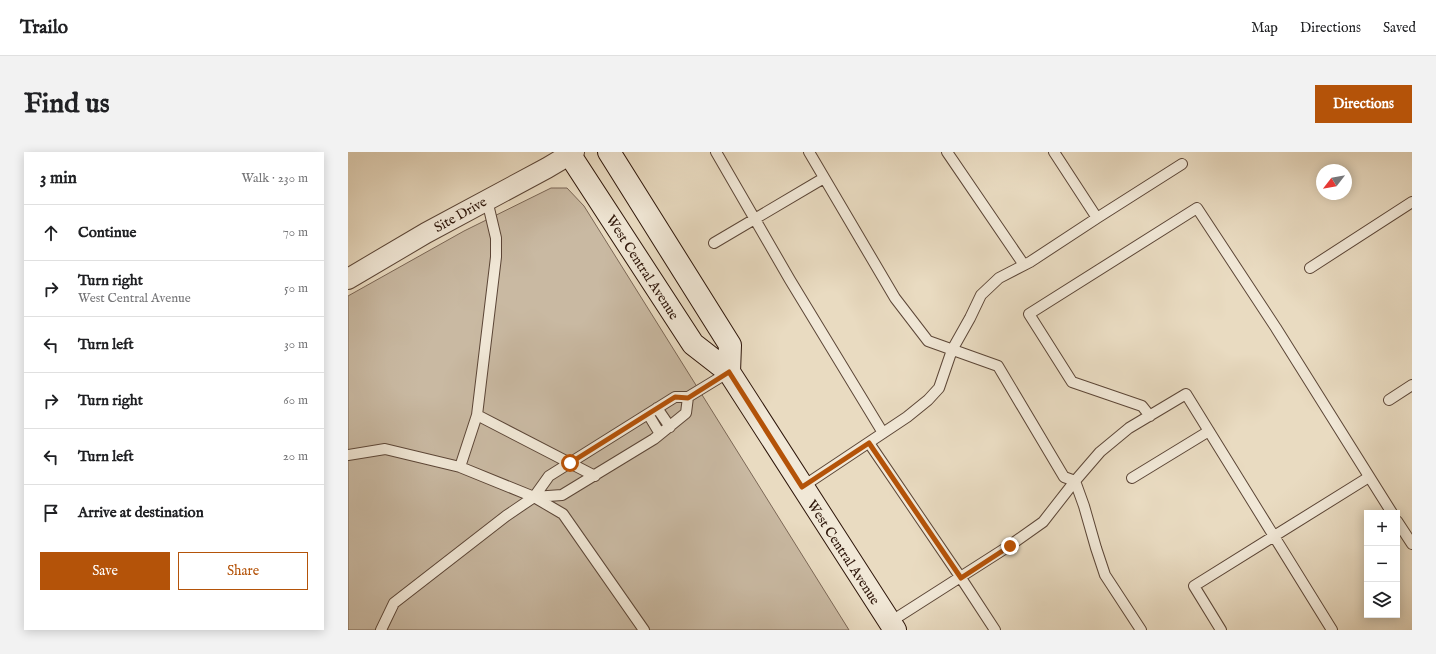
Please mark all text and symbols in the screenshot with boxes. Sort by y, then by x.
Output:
text: Trailo [20,16,68,40]
text: Map [1251,19,1278,37]
text: Directions [1300,19,1361,37]
text: Saved [1383,19,1416,37]
button: Directions [1315,85,1412,123]
text: Find us [24,87,110,122]
north arrow [1316,164,1352,200]
text: 3 min [40,168,77,189]
text: Walk · 230 m [242,170,308,187]
street label: Site Drive [431,193,491,237]
street label: West Central Avenue [602,212,683,324]
icon: ahead [40,222,62,244]
text: Continue [78,223,136,242]
text: 70 m [283,224,308,241]
text: Turn right [78,271,143,290]
icon: right [40,278,62,300]
text: 50 m [284,280,308,297]
text: West Central Avenue [78,290,191,307]
icon: left [40,334,62,356]
text: Turn left [78,335,134,354]
text: 30 m [284,336,308,353]
icon: right [40,390,62,412]
text: Turn right [78,391,143,410]
text: 60 m [283,392,308,409]
icon: left [40,446,62,468]
text: Turn left [78,447,134,466]
text: 20 m [283,448,308,465]
route start [561,454,579,472]
street label: West Central Avenue [803,497,884,609]
icon: arrive [40,502,62,524]
text: Arrive at destination [78,503,204,522]
map controls [1364,510,1400,618]
button: + [1364,510,1400,546]
route end [1001,537,1019,555]
button: − [1364,546,1400,582]
button: Save [40,552,170,590]
button: Share [178,552,308,590]
button: layers [1364,582,1400,618]

